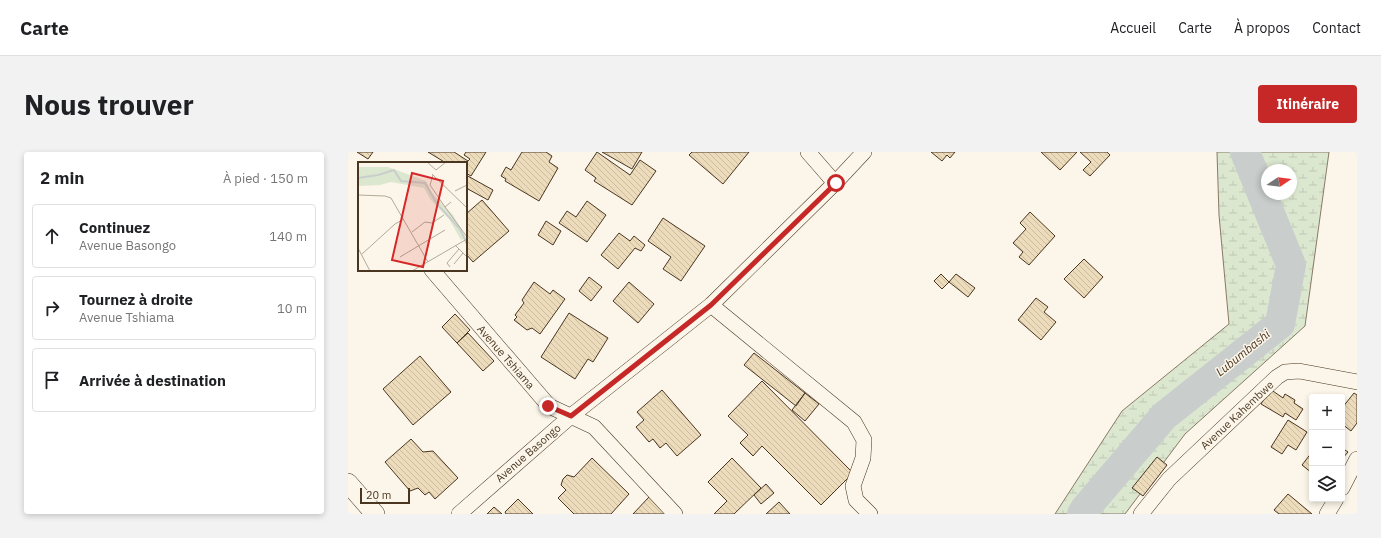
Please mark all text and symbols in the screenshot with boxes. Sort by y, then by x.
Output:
text: Carte [20,16,69,40]
text: Accueil [1110,19,1156,37]
text: Carte [1178,19,1212,37]
text: À propos [1234,19,1290,37]
text: Contact [1312,19,1361,37]
button: Itinéraire [1258,85,1357,123]
text: Nous trouver [24,86,194,123]
inset map [358,162,467,271]
north arrow [1261,164,1297,200]
text: 2 min [40,167,84,189]
text: À pied · 150 m [223,170,308,187]
route start [827,174,845,192]
text: Continuez [79,218,150,237]
icon: ahead [41,225,63,247]
text: 140 m [269,228,307,245]
text: Avenue Basongo [79,237,176,254]
text: Tournez à droite [79,290,193,309]
icon: right [41,297,63,319]
text: 10 m [277,300,307,317]
text: Avenue Tshiama [79,309,174,326]
street label: Avenue Tshiama [474,322,538,392]
water label: Lubumbashi [1212,326,1274,379]
icon: arrive [41,369,63,391]
text: Arrivée à destination [79,371,226,390]
street label: Avenue Kahembwe [1198,378,1276,452]
map controls [1309,394,1345,502]
button: + [1309,394,1345,430]
route end [539,397,557,415]
street label: Avenue Basongo [492,421,564,485]
button: − [1309,430,1345,466]
button: layers [1309,466,1345,502]
scale bar [360,486,410,505]
text: 20 m [366,488,391,502]

